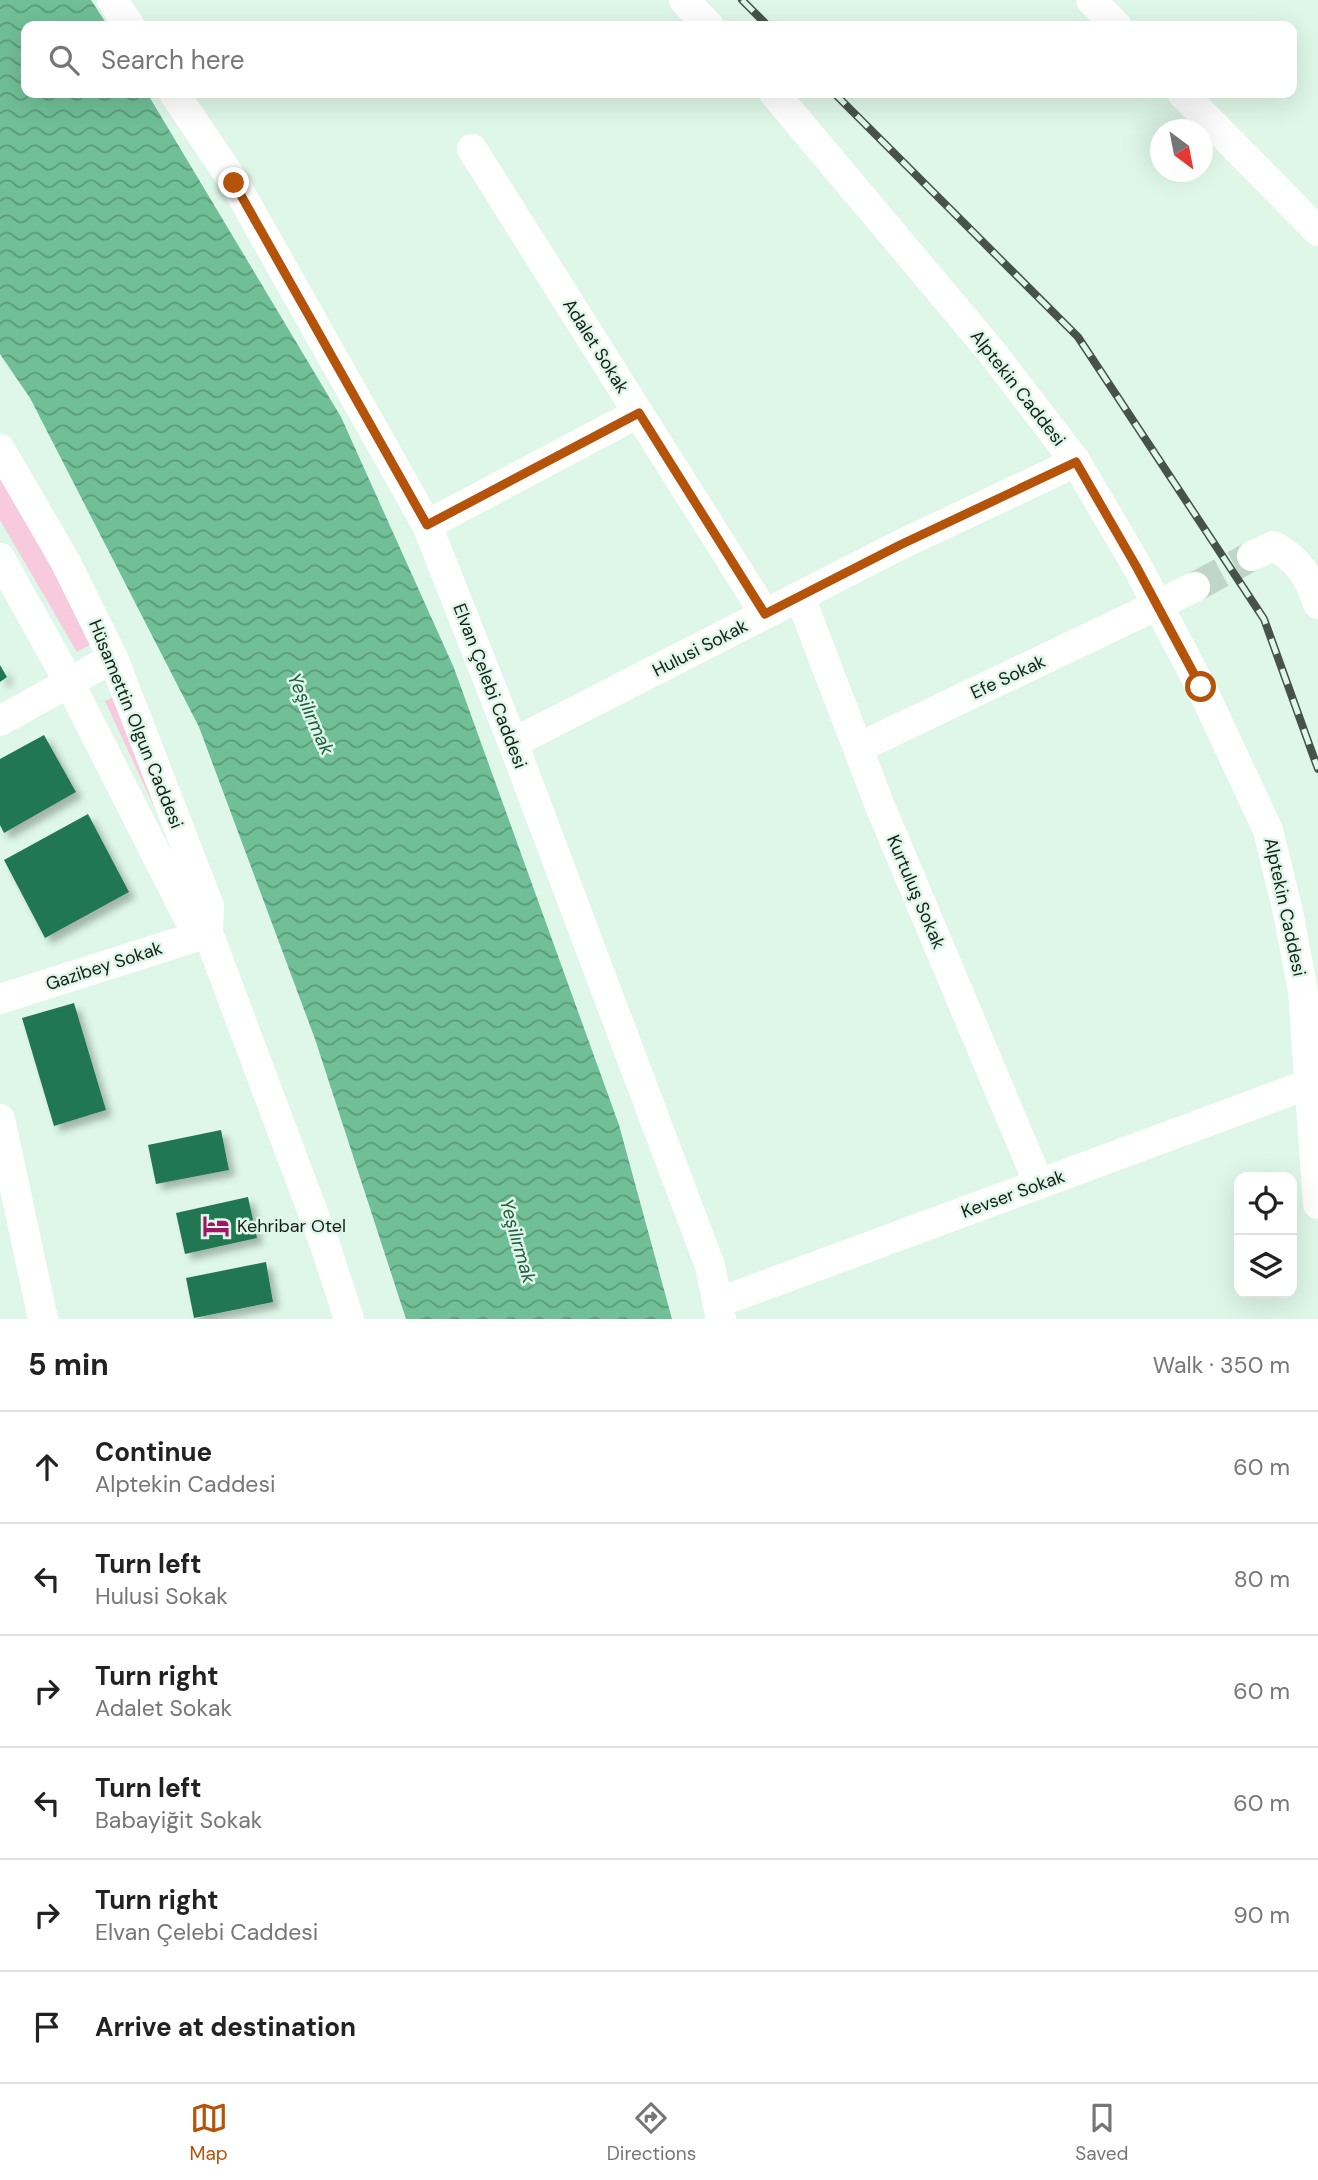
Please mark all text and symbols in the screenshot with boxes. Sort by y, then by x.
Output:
search box [21,21,1297,98]
icon: search [45,41,83,79]
text: Search here [101,43,244,77]
north arrow [1150,119,1213,182]
route end [218,167,249,198]
street label: Adalet Sokak [557,294,635,398]
street label: Alptekin Caddesi [965,325,1071,451]
street label: Elvan Çelebi Caddesi [447,600,533,772]
street label: Hulusi Sokak [648,614,752,682]
street label: Hüsamettin Olgun Caddesi [83,616,189,832]
street label: Efe Sokak [967,649,1049,705]
water label: Yeşilırmak [282,669,340,759]
route start [1185,671,1216,702]
street label: Kurtuluş Sokak [881,831,951,953]
street label: Alptekin Caddesi [1259,835,1311,979]
street label: Gazibey Sokak [43,936,165,996]
street label: Kevser Sokak [958,1164,1068,1224]
map controls [1234,1172,1297,1298]
button: locate [1234,1172,1297,1235]
water label: Yeşilırmak [494,1196,542,1287]
hotel icon: Kehribar Otel [201,1211,231,1241]
place label: Kehribar Otel [237,1214,346,1238]
button: layers [1234,1235,1297,1298]
text: 5 min [28,1345,109,1384]
text: Walk · 350 m [1153,1350,1290,1380]
text: Continue [95,1435,212,1469]
icon: ahead [28,1448,66,1486]
text: 60 m [1233,1452,1290,1482]
text: Alptekin Caddesi [95,1469,276,1499]
text: Turn left [95,1547,202,1581]
icon: left [28,1560,66,1598]
text: 80 m [1234,1564,1290,1594]
text: Hulusi Sokak [95,1581,228,1611]
text: Turn right [95,1659,219,1693]
icon: right [28,1672,66,1710]
text: 60 m [1233,1676,1290,1706]
text: Adalet Sokak [95,1693,232,1723]
text: Turn left [95,1771,202,1805]
icon: left [28,1784,66,1822]
text: 60 m [1233,1788,1290,1818]
text: Babayiğit Sokak [95,1805,262,1835]
text: Turn right [95,1883,219,1917]
icon: right [28,1896,66,1934]
text: 90 m [1233,1900,1290,1930]
text: Elvan Çelebi Caddesi [95,1917,318,1947]
icon: arrive [28,2008,66,2046]
text: Arrive at destination [95,2010,356,2044]
tab: Map [190,2099,228,2166]
tab: Directions [607,2099,696,2166]
tab: Saved [1075,2099,1128,2166]

